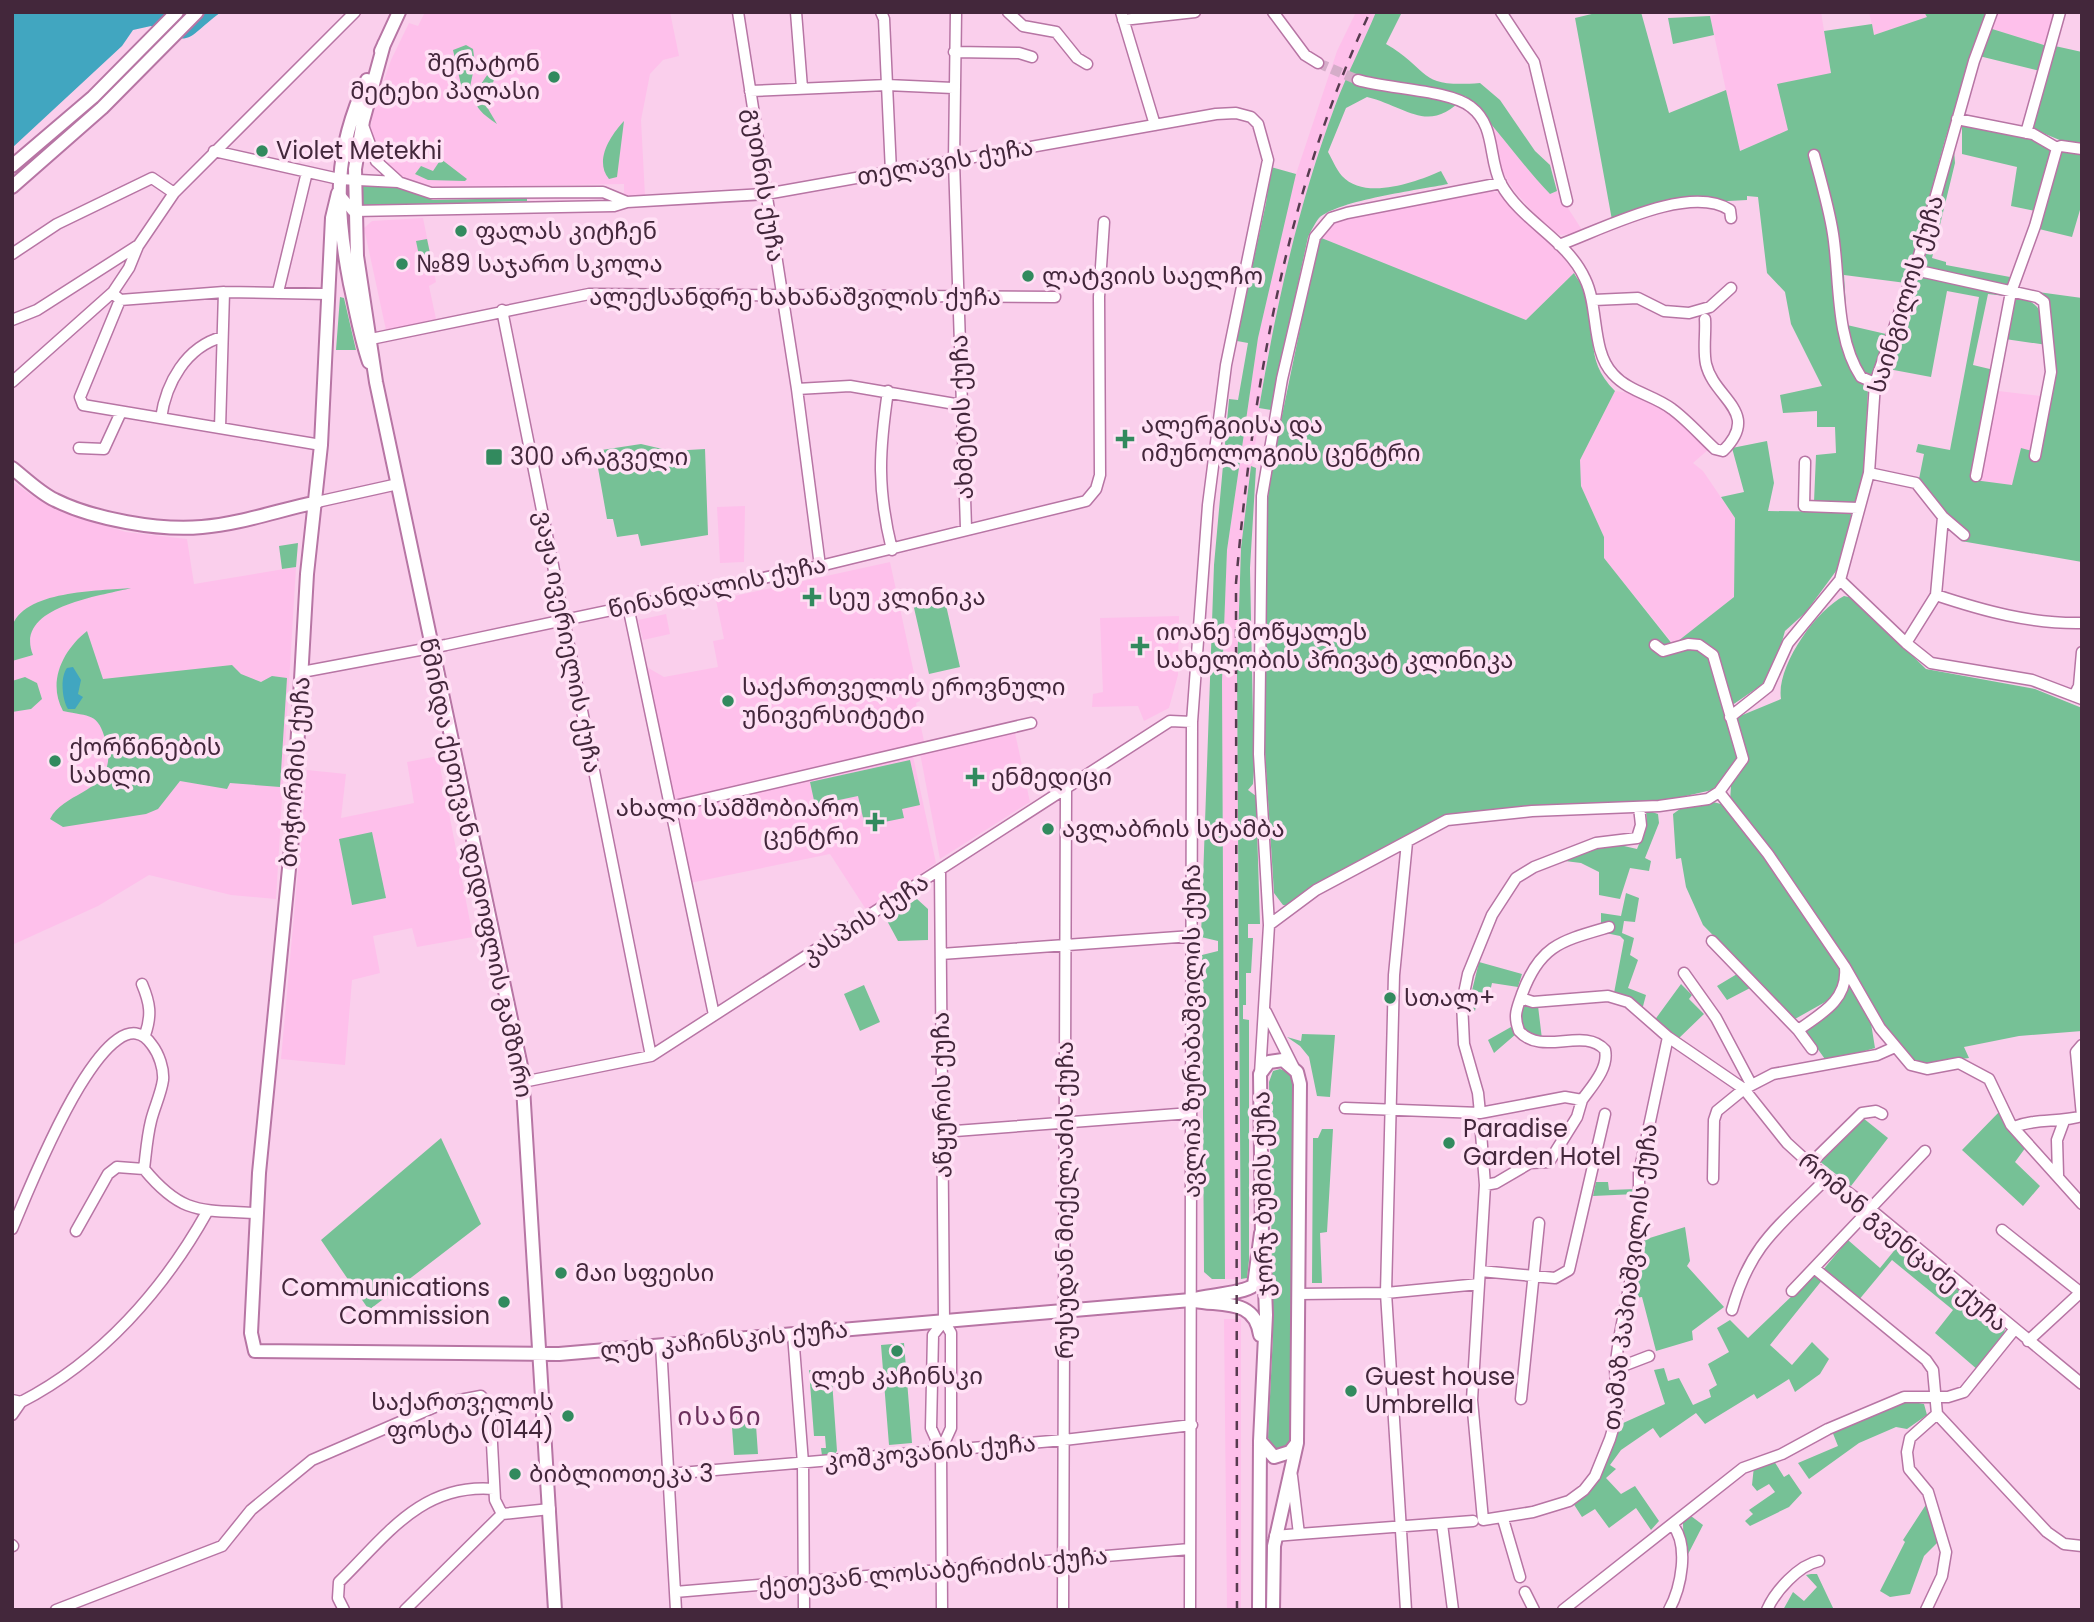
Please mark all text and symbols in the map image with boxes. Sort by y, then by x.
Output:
place label: შერატონ მეტეხი პალასი [350,46,540,107]
marker: შერატონ მეტეხი პალასი [546,69,562,85]
street label: გუთნის ქუჩა [736,106,793,264]
street label: თელავის ქუჩა [854,130,1036,193]
place label: Violet Metekhi [276,134,442,167]
marker: Violet Metekhi [254,143,270,159]
street label: საინგილოს ქუჩა [1860,191,1951,397]
place label: ფალას კიტჩენ [475,214,657,247]
marker: ფალას კიტჩენ [453,223,469,239]
place label: №89 საჯარო სკოლა [416,247,663,280]
marker: №89 საჯარო სკოლა [394,256,410,272]
place label: ლატვიის საელჩო [1042,259,1263,292]
marker: ლატვიის საელჩო [1020,268,1036,284]
street label: ალექსანდრე ხახანაშვილის ქუჩა [589,280,1001,313]
street label: ახმეტის ქუჩა [942,334,981,500]
place label: ალერგიისა და იმუნოლოგიის ცენტრი [1141,408,1421,469]
marker: ალერგიისა და იმუნოლოგიის ცენტრი [1115,429,1135,449]
place label: 300 არაგველი [510,440,688,473]
marker: 300 არაგველი [484,447,504,467]
street label: ვაჟა ივერიელის ქუჩა [527,508,610,776]
street label: წინანდალის ქუჩა [605,547,829,626]
place label: სეუ კლინიკა [828,580,986,613]
marker: სეუ კლინიკა [802,587,822,607]
place label: იოანე მოწყალეს სახელობის პრივატ კლინიკა [1156,615,1513,676]
street label: წმინდა ქეთევან დედოფლის გამზირი [412,635,541,1101]
marker: იოანე მოწყალეს სახელობის პრივატ კლინიკა [1130,636,1150,656]
place label: საქართველოს ეროვნული უნივერსიტეტი [742,670,1066,731]
street label: ბოჭორმის ქუჩა [271,675,318,869]
marker: საქართველოს ეროვნული უნივერსიტეტი [720,693,736,709]
place label: ქორწინების სახლი [69,730,221,791]
marker: ქორწინების სახლი [47,753,63,769]
place label: ენმედიცი [991,760,1112,793]
marker: ენმედიცი [965,767,985,787]
place label: ახალი სამშობიარო ცენტრი [616,791,859,852]
marker: ახალი სამშობიარო ცენტრი [865,812,885,832]
place label: ავლაბრის სტამბა [1062,812,1285,845]
marker: ავლაბრის სტამბა [1040,821,1056,837]
street label: ავლიპ ზურაბაშვილის ქუჩა [1175,864,1208,1198]
street label: კასპის ქუჩა [795,865,935,972]
place label: სთალ+ [1404,981,1495,1014]
marker: სთალ+ [1382,990,1398,1006]
street label: აწყურის ქუჩა [924,1011,959,1179]
street label: რუსუდან მიქელაძის ქუჩა [1048,1041,1081,1359]
street label: ჯორჯ ბუშის ქუჩა [1244,1091,1281,1297]
place label: Paradise Garden Hotel [1463,1112,1621,1173]
street label: თამაზ პაპიაშვილის ქუჩა [1594,1122,1665,1432]
marker: Paradise Garden Hotel [1441,1135,1457,1151]
street label: რომან გვენცაძე ქუჩა [1792,1144,2015,1339]
place label: მაი სფეისი [575,1256,714,1289]
marker: მაი სფეისი [553,1265,569,1281]
place label: Communications Commission [281,1271,490,1332]
marker: Communications Commission [496,1294,512,1310]
street label: ლეხ კაჩინსკის ქუჩა [599,1312,849,1367]
marker: ლეხ კაჩინსკი [889,1343,905,1359]
place label: ლეხ კაჩინსკი [811,1359,983,1392]
place label: Guest house Umbrella [1365,1360,1515,1421]
marker: Guest house Umbrella [1343,1383,1359,1399]
place label: საქართველოს ფოსტა (0144) [371,1385,554,1446]
district label: ისანი [677,1398,763,1434]
marker: საქართველოს ფოსტა (0144) [560,1408,576,1424]
street label: კოშკოვანის ქუჩა [823,1426,1037,1477]
place label: ბიბლიოთეკა 3 [529,1457,713,1490]
marker: ბიბლიოთეკა 3 [507,1466,523,1482]
street label: ქეთევან ლოსაბერიძის ქუჩა [757,1539,1109,1602]

